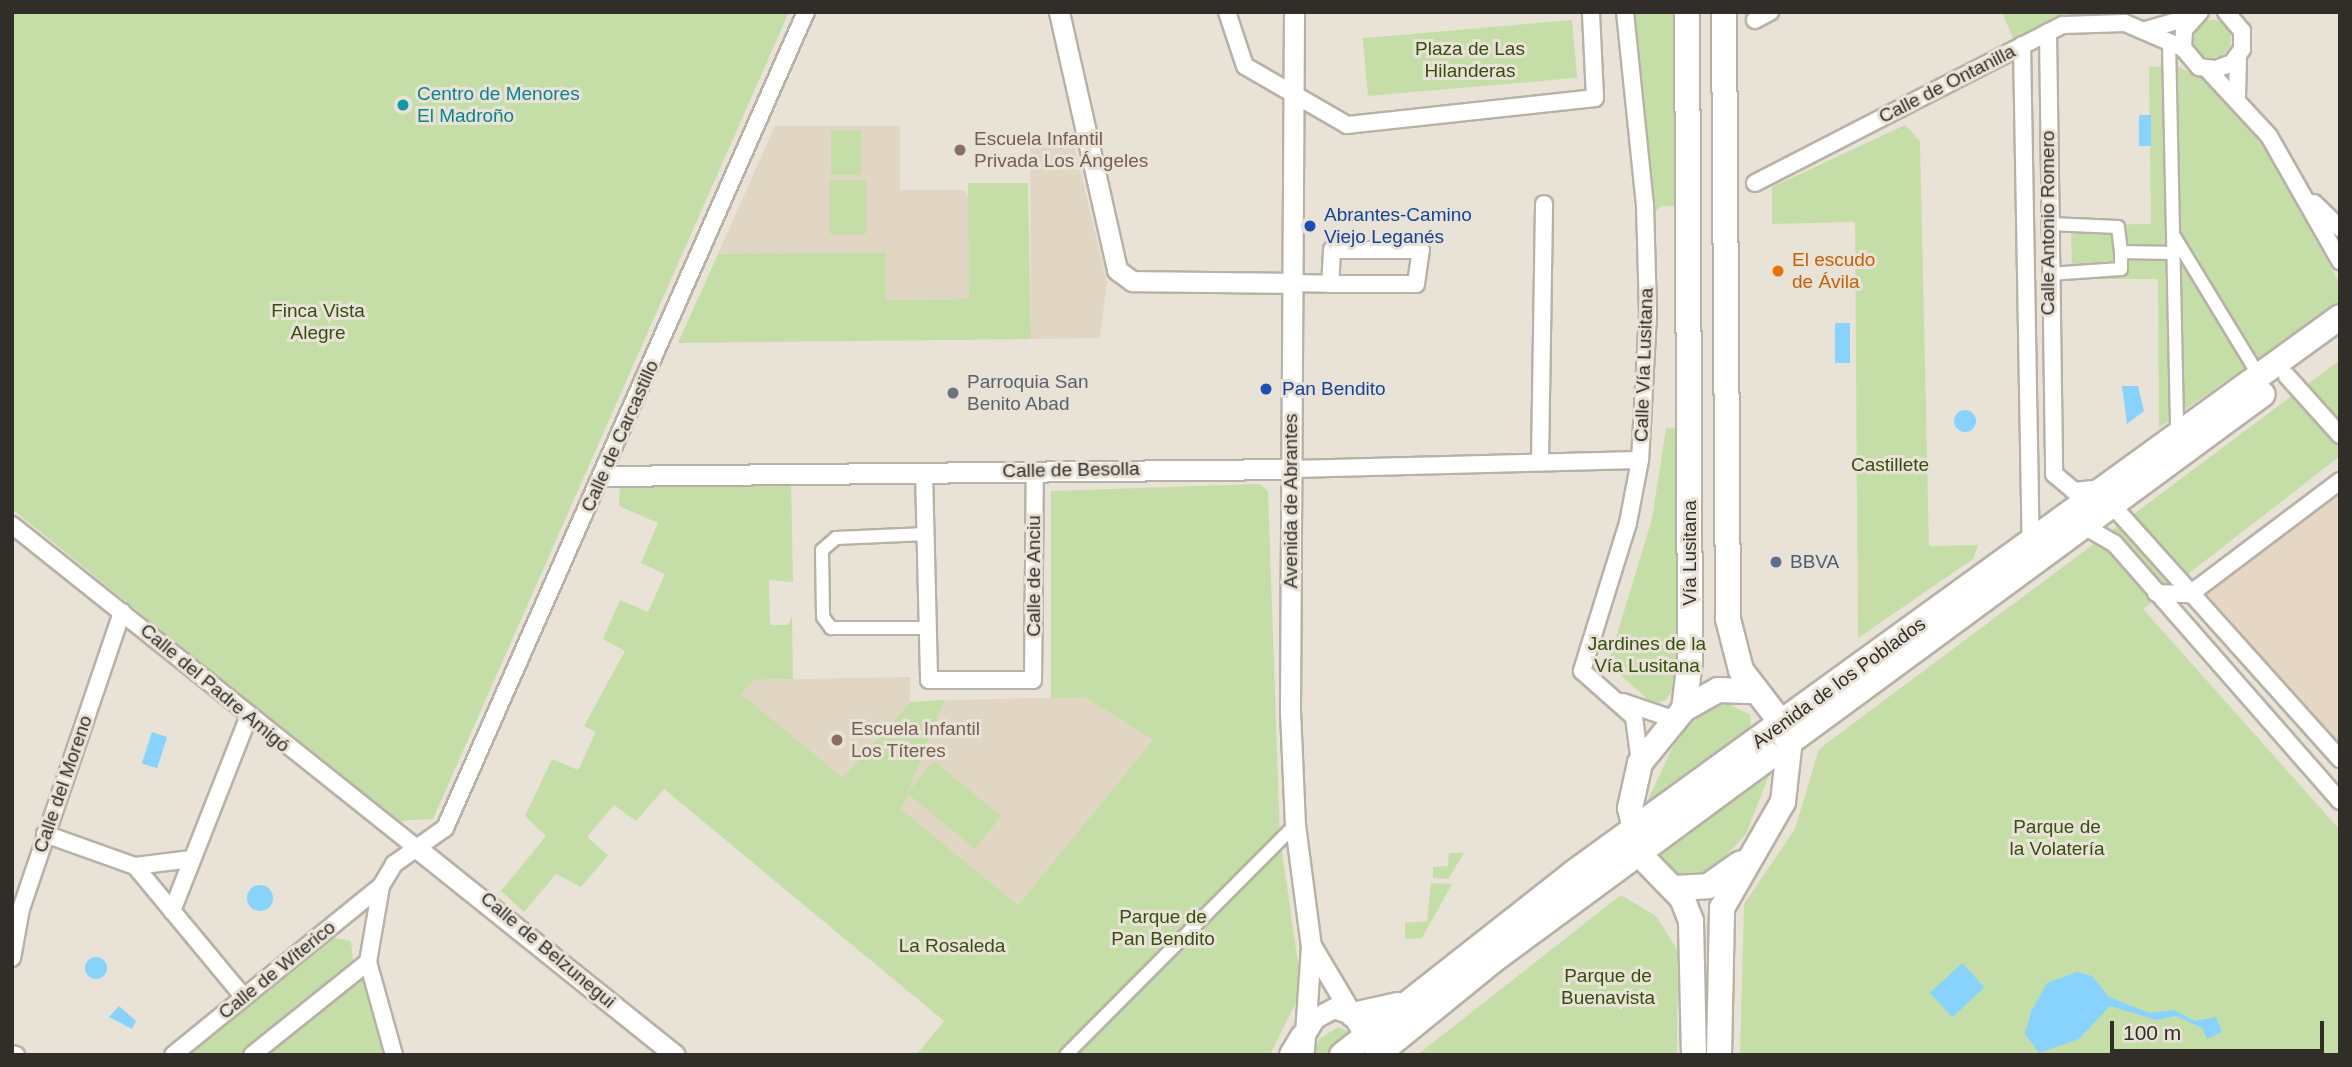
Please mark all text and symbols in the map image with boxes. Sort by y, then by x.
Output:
park label: Plaza de Las Hilanderas [1415,38,1525,82]
street label: Calle de Ontanilla [1875,40,2019,128]
place label: Centro de Menores El Madroño [417,83,580,127]
marker: Centro de Menores El Madroño [395,97,411,113]
place label: Escuela Infantil Privada Los Ángeles [974,128,1148,172]
street label: Calle Antonio Romero [2037,130,2059,316]
marker: Escuela Infantil Privada Los Ángeles [952,142,968,158]
place label: Abrantes-Camino Viejo Leganés [1324,204,1472,248]
marker: Abrantes-Camino Viejo Leganés [1302,218,1318,234]
place label: El escudo de Ávila [1792,249,1875,293]
marker: El escudo de Ávila [1770,263,1786,279]
street label: Calle Vía Lusitana [1630,288,1658,442]
park label: Finca Vista Alegre [271,300,365,344]
street label: Calle de Carcastillo [576,357,664,515]
place label: Parroquia San Benito Abad [967,371,1088,415]
place label: Pan Bendito [1282,378,1386,400]
marker: Pan Bendito [1256,379,1276,399]
marker: Parroquia San Benito Abad [945,385,961,401]
street label: Avenida de Abrantes [1280,413,1302,589]
park label: Castillete [1851,454,1929,476]
street label: Calle de Besolla [1002,457,1140,483]
street label: Vía Lusitana [1679,500,1701,606]
street label: Calle de Anciu [1023,515,1045,637]
place label: BBVA [1790,551,1839,573]
marker: BBVA [1768,554,1784,570]
street label: Avenida de los Poblados [1748,612,1930,754]
street label: Calle del Padre Amigó [135,619,295,757]
park label: Jardines de la Vía Lusitana [1588,633,1706,677]
street label: Calle del Moreno [29,712,97,856]
place label: Escuela Infantil Los Títeres [851,718,980,762]
marker: Escuela Infantil Los Títeres [829,732,845,748]
park label: Parque de la Volatería [2009,816,2105,860]
street label: Calle de Belzunegui [476,887,620,1013]
park label: Parque de Pan Bendito [1111,906,1215,950]
street label: Calle de Witerico [214,916,340,1024]
park label: La Rosaleda [899,935,1005,957]
park label: Parque de Buenavista [1561,965,1655,1009]
scale bar [2114,1007,2328,1052]
text: 100 m [2123,1021,2181,1044]

